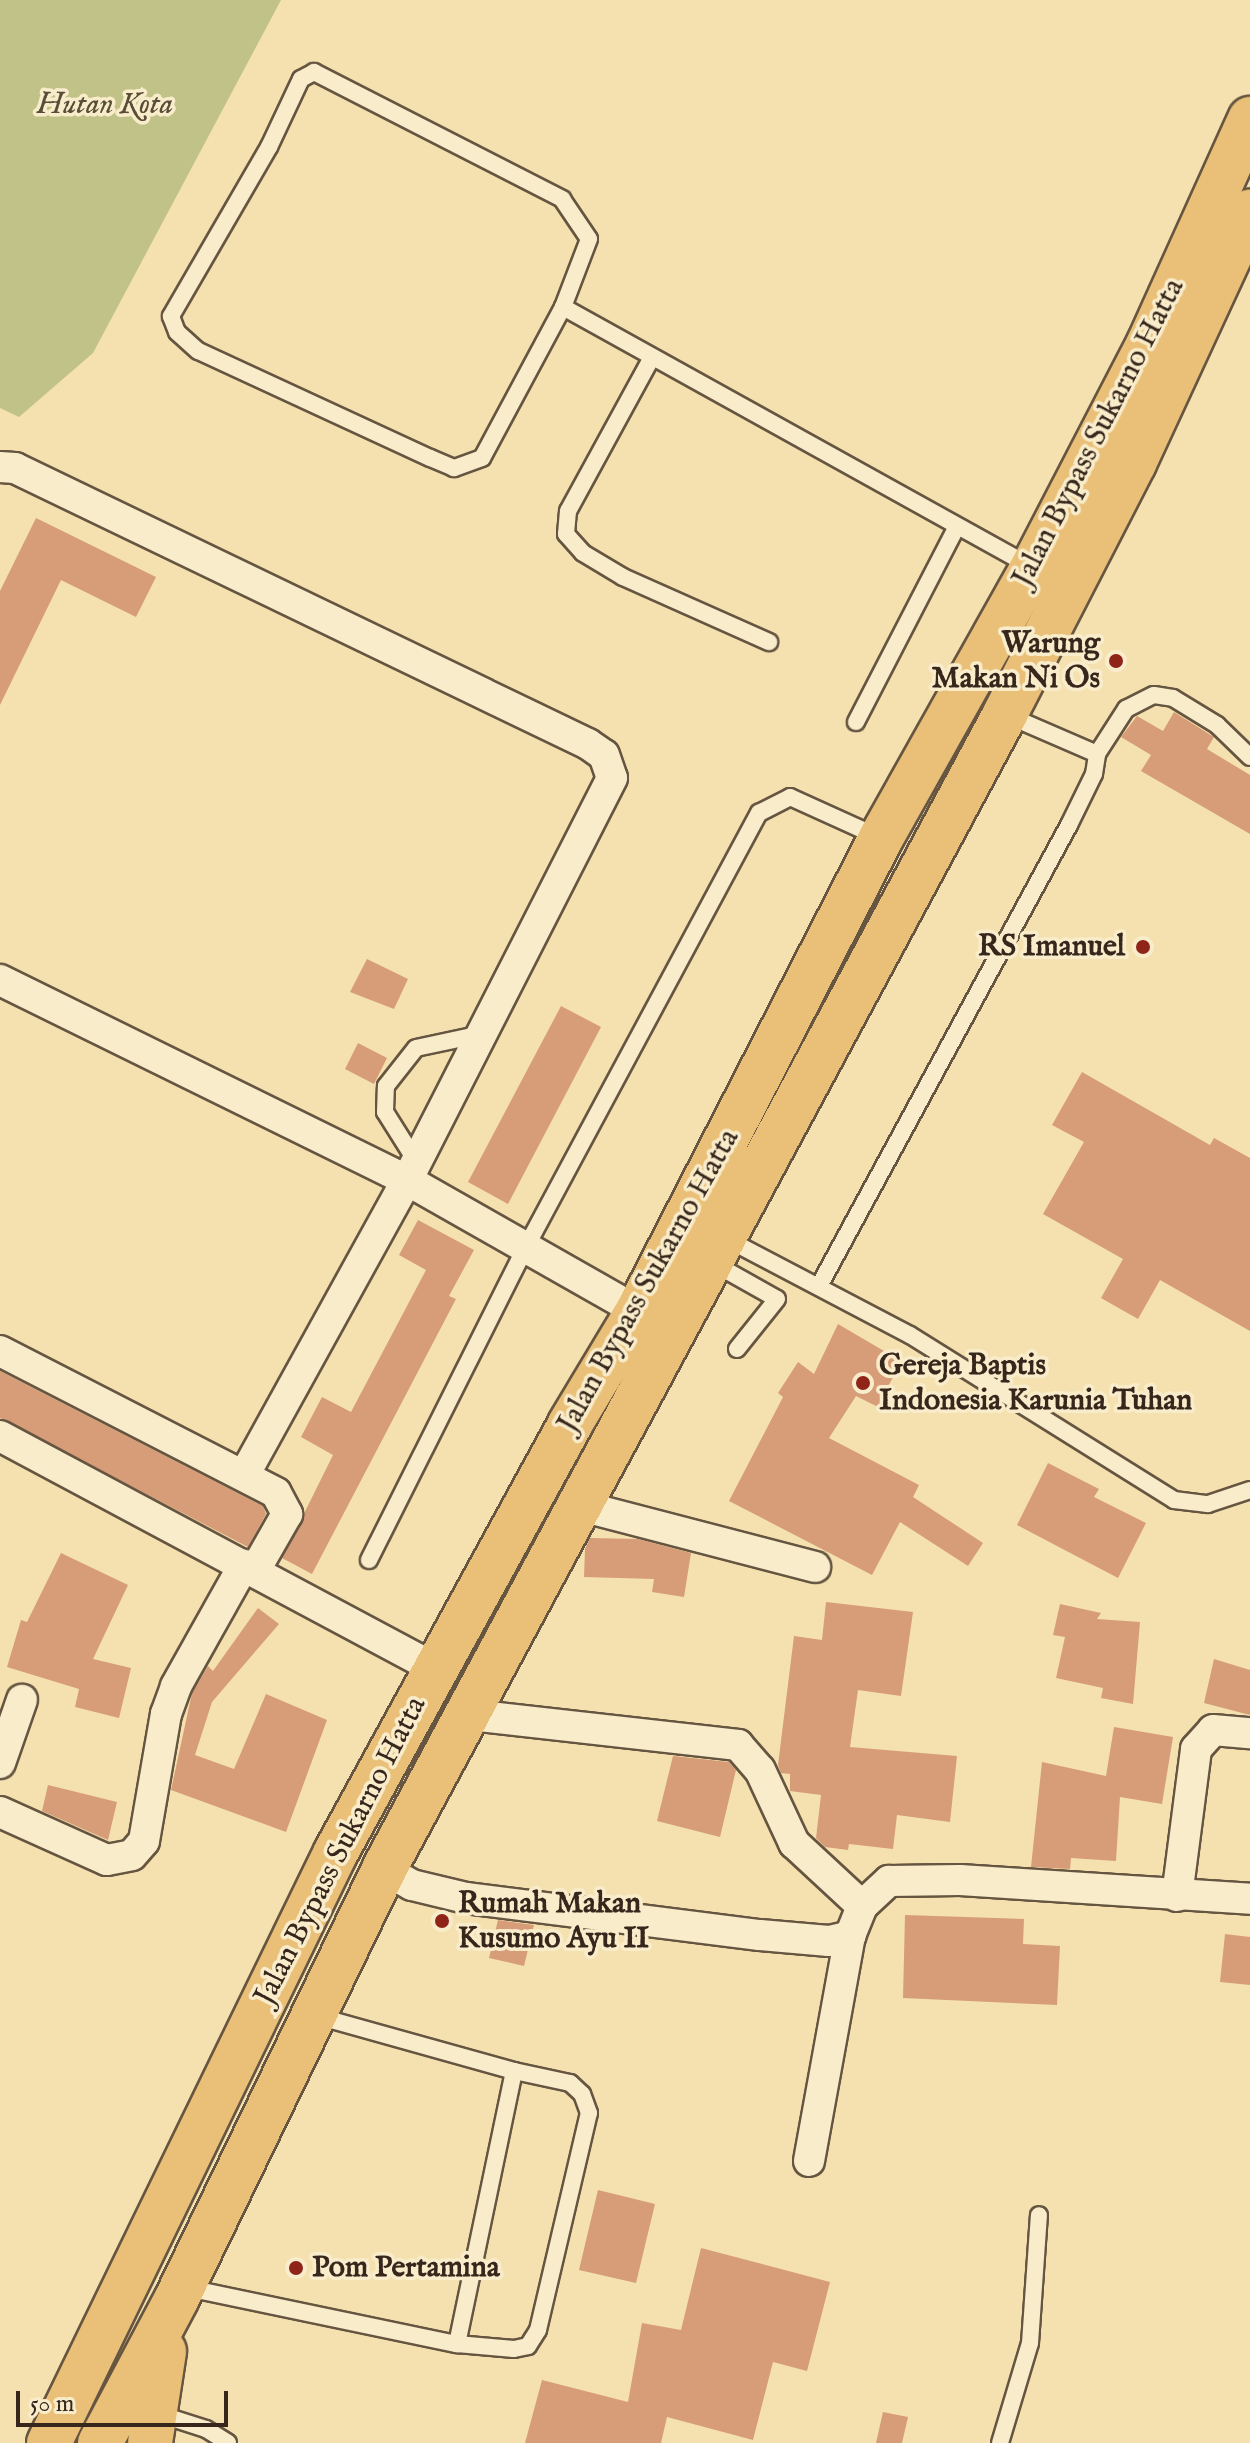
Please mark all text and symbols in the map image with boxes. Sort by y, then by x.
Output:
park label: Hutan Kota [37,87,173,123]
street label: Jalan Bypass Sukarno Hatta [1005,273,1193,593]
place label: Warung Makan Ni Os [932,626,1100,696]
marker: Warung Makan Ni Os [1107,652,1125,670]
place label: RS Imanuel [978,929,1125,965]
marker: RS Imanuel [1132,936,1154,958]
street label: Jalan Bypass Sukarno Hatta [550,1123,748,1439]
place label: Gereja Baptis Indonesia Karunia Tuhan [879,1348,1192,1418]
marker: Gereja Baptis Indonesia Karunia Tuhan [854,1374,872,1392]
street label: Jalan Bypass Sukarno Hatta [247,1691,435,2011]
place label: Rumah Makan Kusumo Ayu II [458,1886,649,1956]
marker: Rumah Makan Kusumo Ayu II [433,1912,451,1930]
place label: Pom Pertamina [312,2250,500,2286]
marker: Pom Pertamina [287,2259,305,2277]
scale bar [20,2375,232,2425]
text: 50 m [30,2389,74,2420]

